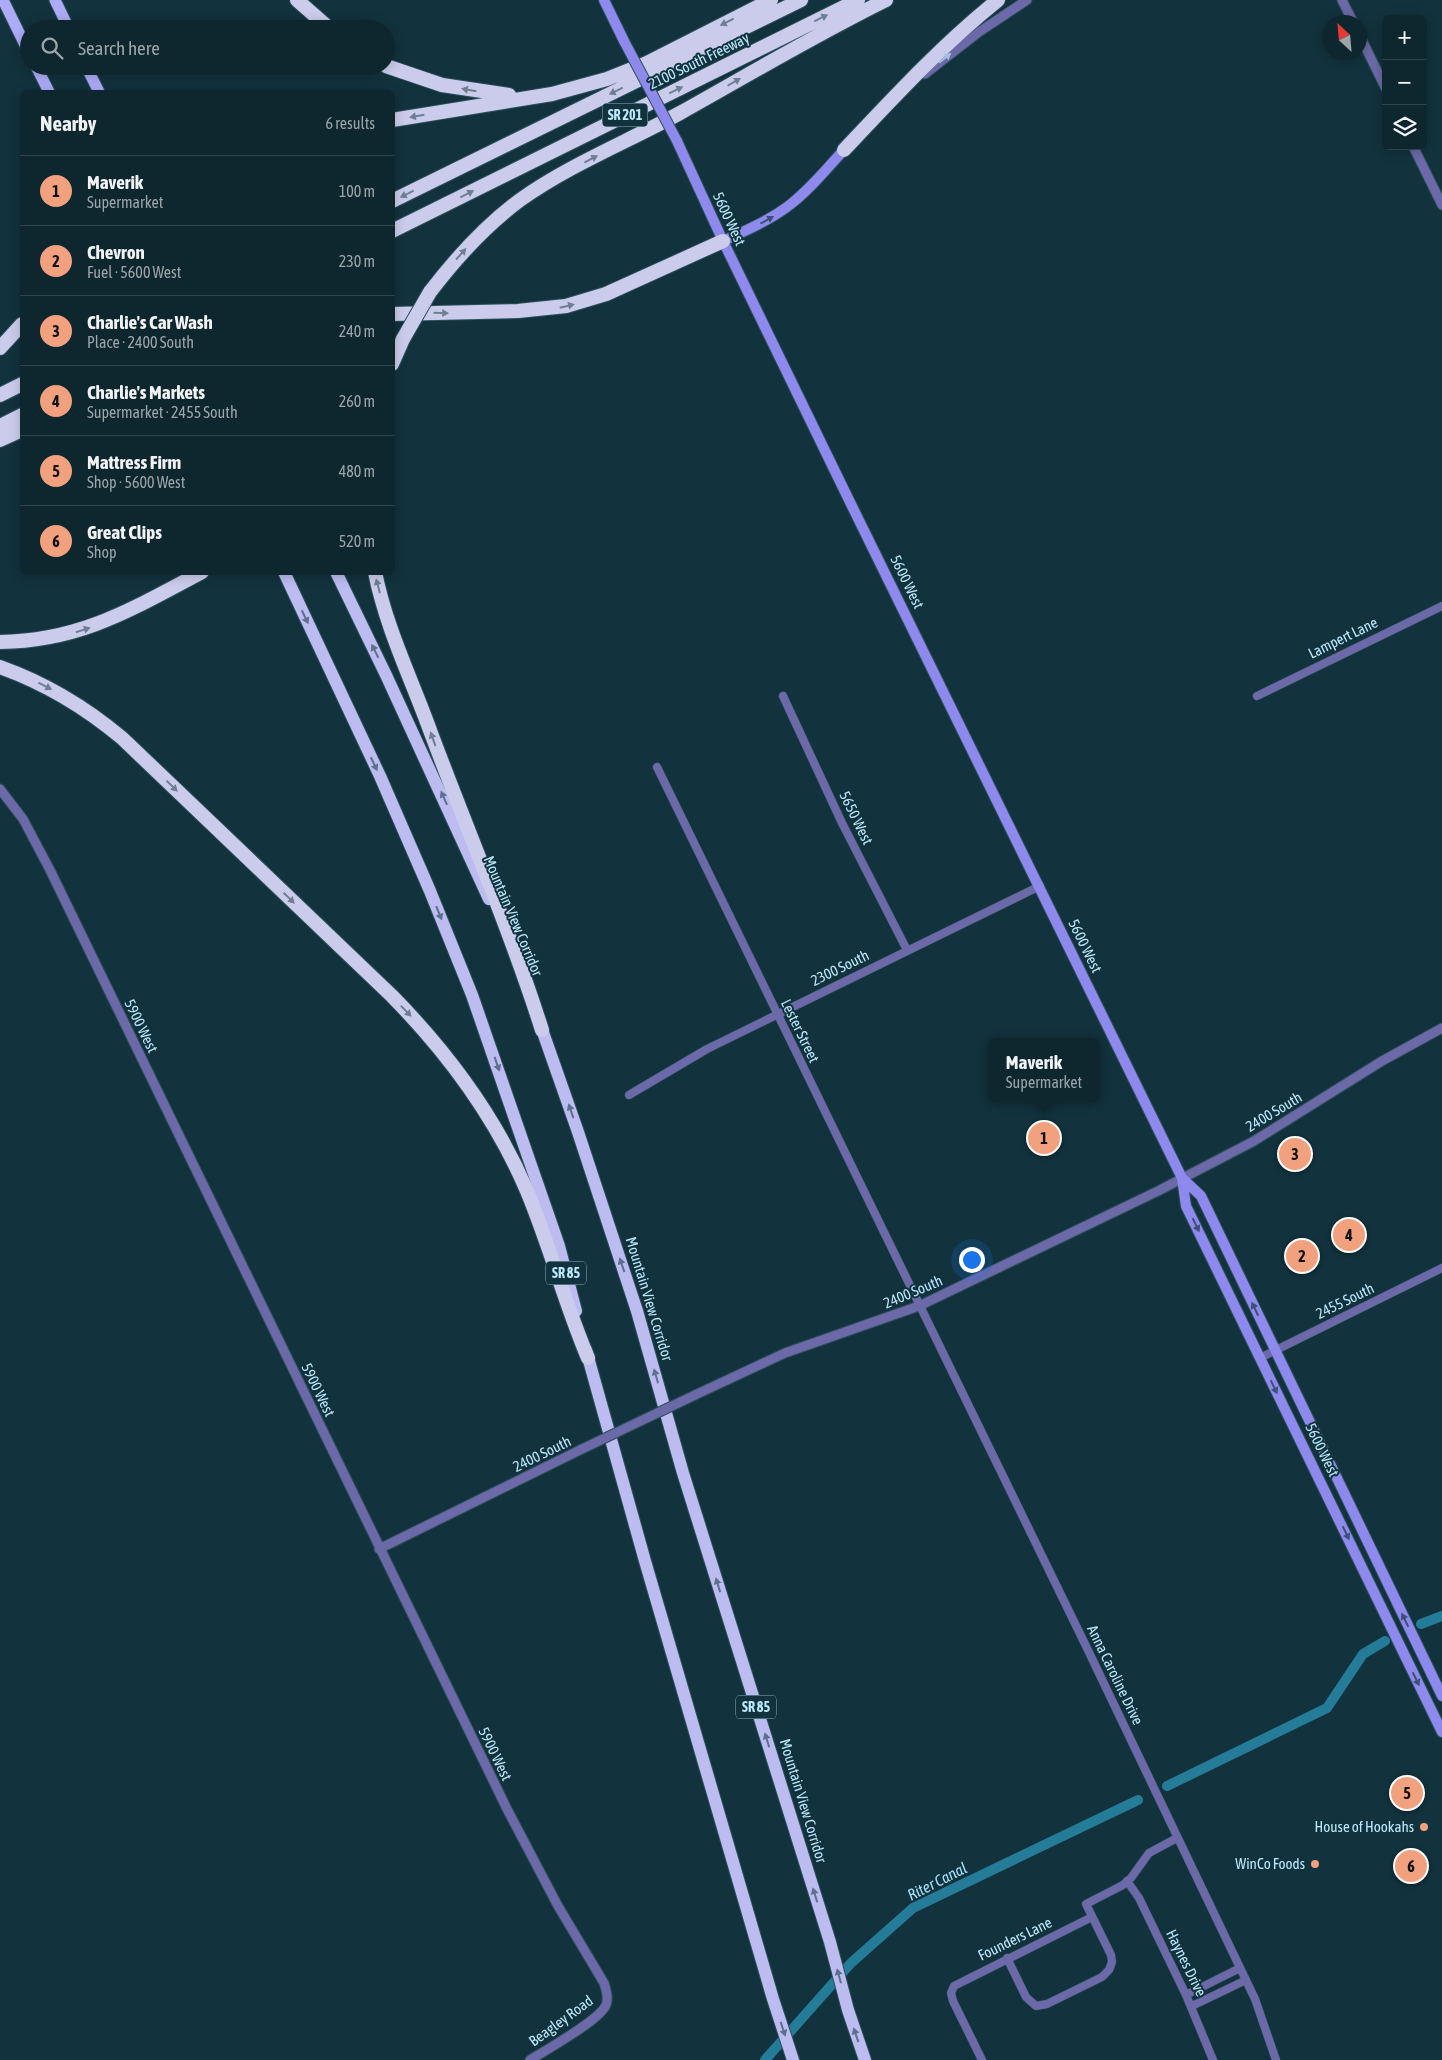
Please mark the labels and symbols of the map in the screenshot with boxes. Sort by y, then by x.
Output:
one-way arrow [814,14,828,22]
north arrow [1322,15,1367,60]
one-way arrow [720,18,735,26]
street label: 2100 South Freeway [646,29,752,92]
one-way arrow [938,52,951,63]
one-way arrow [728,78,741,87]
one-way arrow [460,85,476,93]
one-way arrow [668,86,683,95]
one-way arrow [609,87,623,95]
road number: SR 201 [602,104,648,126]
one-way arrow [409,112,425,120]
one-way arrow [584,155,598,163]
street label: 5600 West [710,189,749,248]
one-way arrow [400,190,415,198]
one-way arrow [460,190,475,198]
one-way arrow [760,215,773,224]
one-way arrow [455,249,467,261]
one-way arrow [559,302,574,310]
one-way arrow [433,309,449,317]
street label: 5600 West [887,552,928,611]
one-way arrow [374,578,382,593]
one-way arrow [301,610,309,624]
street label: Lampert Lane [1305,613,1380,662]
one-way arrow [75,625,90,633]
one-way arrow [370,644,378,658]
one-way arrow [38,682,52,690]
one-way arrow [429,731,437,746]
one-way arrow [370,757,378,771]
one-way arrow [166,780,178,792]
street label: 5650 West [836,788,877,847]
one-way arrow [439,791,447,805]
street label: Mountain View Corridor [480,853,547,979]
one-way arrow [283,892,295,904]
one-way arrow [435,906,443,921]
street label: 5600 West [1065,916,1106,975]
street label: 2300 South [808,946,872,989]
street label: 5900 West [121,996,162,1055]
street label: Lester Street [778,996,823,1065]
one-way arrow [400,1005,412,1017]
one-way arrow [494,1057,501,1072]
street label: 2400 South [1243,1088,1305,1135]
one-way arrow [566,1103,574,1118]
pin: 1 [1028,1119,1060,1157]
pin: 3 [1279,1135,1311,1173]
pin: 4 [1333,1216,1365,1254]
one-way arrow [1192,1218,1200,1232]
street label: Mountain View Corridor [623,1235,677,1363]
pin: 2 [1286,1237,1318,1275]
your location [959,1247,985,1273]
one-way arrow [618,1257,626,1272]
road number: SR 85 [546,1262,586,1284]
street label: 2400 South [881,1272,945,1312]
street label: 2455 South [1313,1279,1377,1322]
one-way arrow [1251,1302,1260,1317]
street label: 5900 West [298,1360,339,1419]
one-way arrow [651,1368,659,1383]
one-way arrow [1270,1380,1278,1394]
street label: 5600 West [1302,1420,1343,1479]
street label: 2400 South [510,1432,574,1475]
one-way arrow [1342,1526,1350,1540]
one-way arrow [714,1577,721,1592]
one-way arrow [1401,1613,1409,1627]
street label: Anna Caroline Drive [1084,1622,1147,1728]
one-way arrow [1413,1672,1421,1686]
road number: SR 85 [736,1695,776,1718]
street label: 5900 West [475,1724,516,1783]
one-way arrow [762,1732,770,1747]
street label: Mountain View Corridor [777,1737,831,1865]
pin: 5 [1391,1774,1423,1812]
place label: House of Hookahs [1315,1818,1414,1835]
marker: House of Hookahs [1418,1821,1430,1833]
pin: 6 [1395,1847,1427,1885]
place label: WinCo Foods [1235,1855,1305,1872]
water label: Riter Canal [904,1858,970,1904]
marker: WinCo Foods [1309,1858,1321,1870]
one-way arrow [811,1887,819,1902]
street label: Founders Lane [975,1913,1055,1964]
street label: Haynes Drive [1163,1927,1210,1999]
one-way arrow [834,1968,842,1983]
street label: Beagley Road [525,1992,596,2049]
one-way arrow [780,2022,788,2037]
one-way arrow [852,2027,860,2042]

